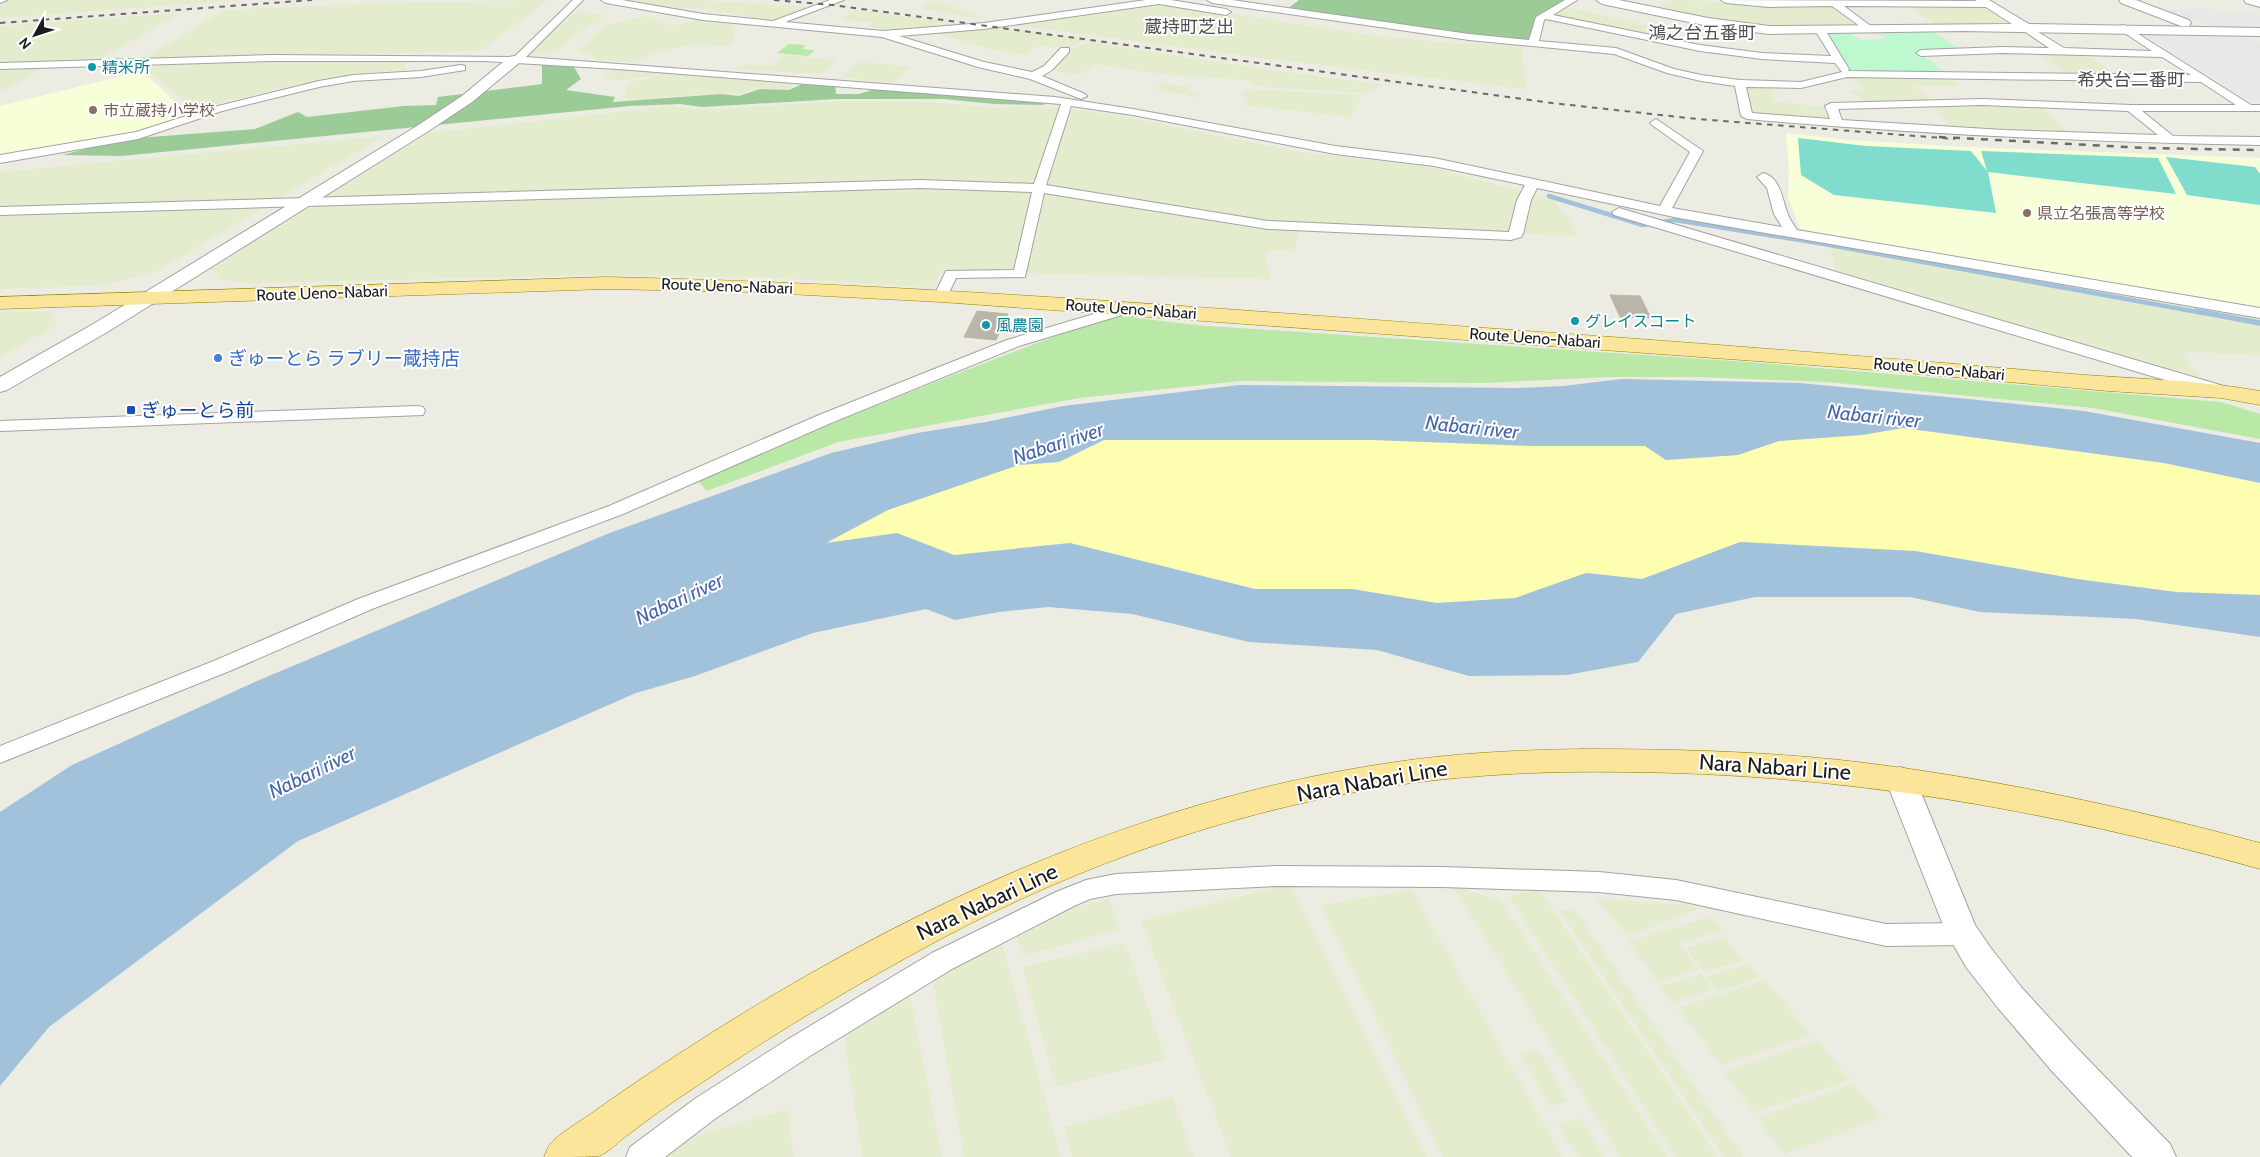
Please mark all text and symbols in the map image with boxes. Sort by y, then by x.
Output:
north arrow [10,10,60,60]
district label: 蔵持町芝出 [1144,16,1234,38]
district label: 鴻之台五番町 [1648,22,1756,44]
text: N [15,34,35,53]
place label: 精米所 [102,58,150,77]
marker: 精米所 [86,61,98,73]
district label: 希央台二番町 [2077,69,2185,91]
place label: 市立蔵持小学校 [103,101,215,120]
marker: 市立蔵持小学校 [87,104,99,116]
place label: 県立名張高等学校 [2037,204,2165,223]
marker: 県立名張高等学校 [2021,207,2033,219]
street label: Route Ueno-Nabari [661,274,793,298]
street label: Route Ueno-Nabari [256,281,388,305]
street label: Route Ueno-Nabari [1065,295,1197,323]
place label: グレイスコート [1585,312,1697,331]
marker: グレイスコート [1569,315,1581,327]
place label: 風農園 [996,316,1044,335]
marker: 風農園 [980,319,992,331]
street label: Route Ueno-Nabari [1469,324,1601,352]
place label: ぎゅーとら ラブリー蔵持店 [228,347,460,370]
marker: ぎゅーとら ラブリー蔵持店 [212,352,224,364]
street label: Route Ueno-Nabari [1873,354,2005,384]
place label: ぎゅーとら前 [141,399,254,422]
water label: Nabari river [1826,399,1923,433]
marker: ぎゅーとら前 [125,404,137,416]
water label: Nabari river [1424,410,1521,444]
water label: Nabari river [1010,417,1107,469]
water label: Nabari river [631,568,727,630]
water label: Nabari river [265,740,360,803]
street label: Nara Nabari Line [1698,748,1852,786]
street label: Nara Nabari Line [1295,754,1449,808]
street label: Nara Nabari Line [912,858,1062,946]

